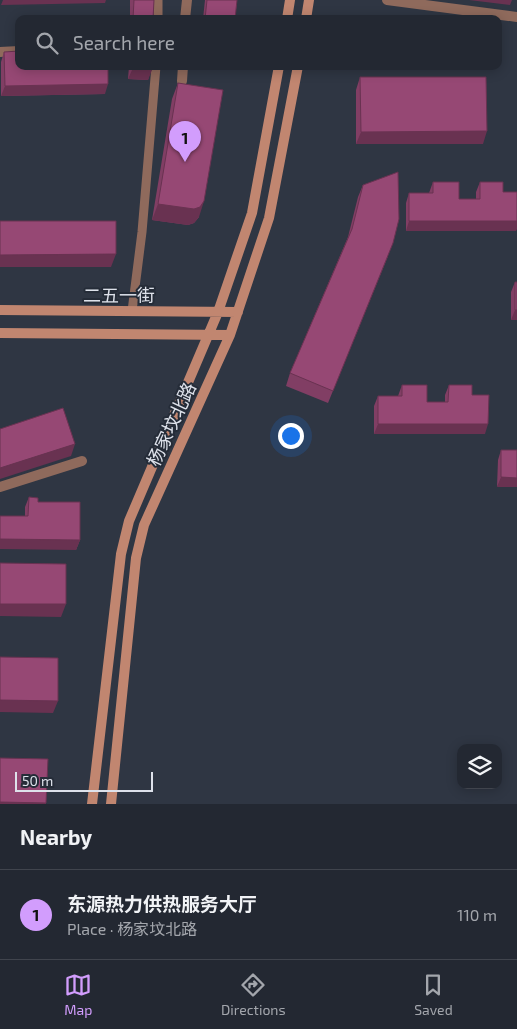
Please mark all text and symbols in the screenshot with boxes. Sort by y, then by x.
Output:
search box [15,15,502,70]
icon: search [33,29,61,57]
text: Search here [73,31,175,54]
pin: 1 [169,121,201,162]
street label: 二五一街 [83,284,155,306]
street label: 杨家坟北路 [142,379,200,469]
your location [278,423,304,449]
map controls [457,744,502,789]
button: layers [457,744,502,789]
scale bar [15,769,152,792]
text: 50 m [22,772,53,789]
text: Nearby [20,824,92,849]
text: 东源热力供热服务大厅 [67,892,257,915]
text: 1 [33,905,39,924]
text: 110 m [457,905,497,924]
text: Place · 杨家坟北路 [67,919,197,938]
tab: Map [64,971,92,1018]
tab: Directions [221,971,286,1018]
tab: Saved [414,971,453,1018]

